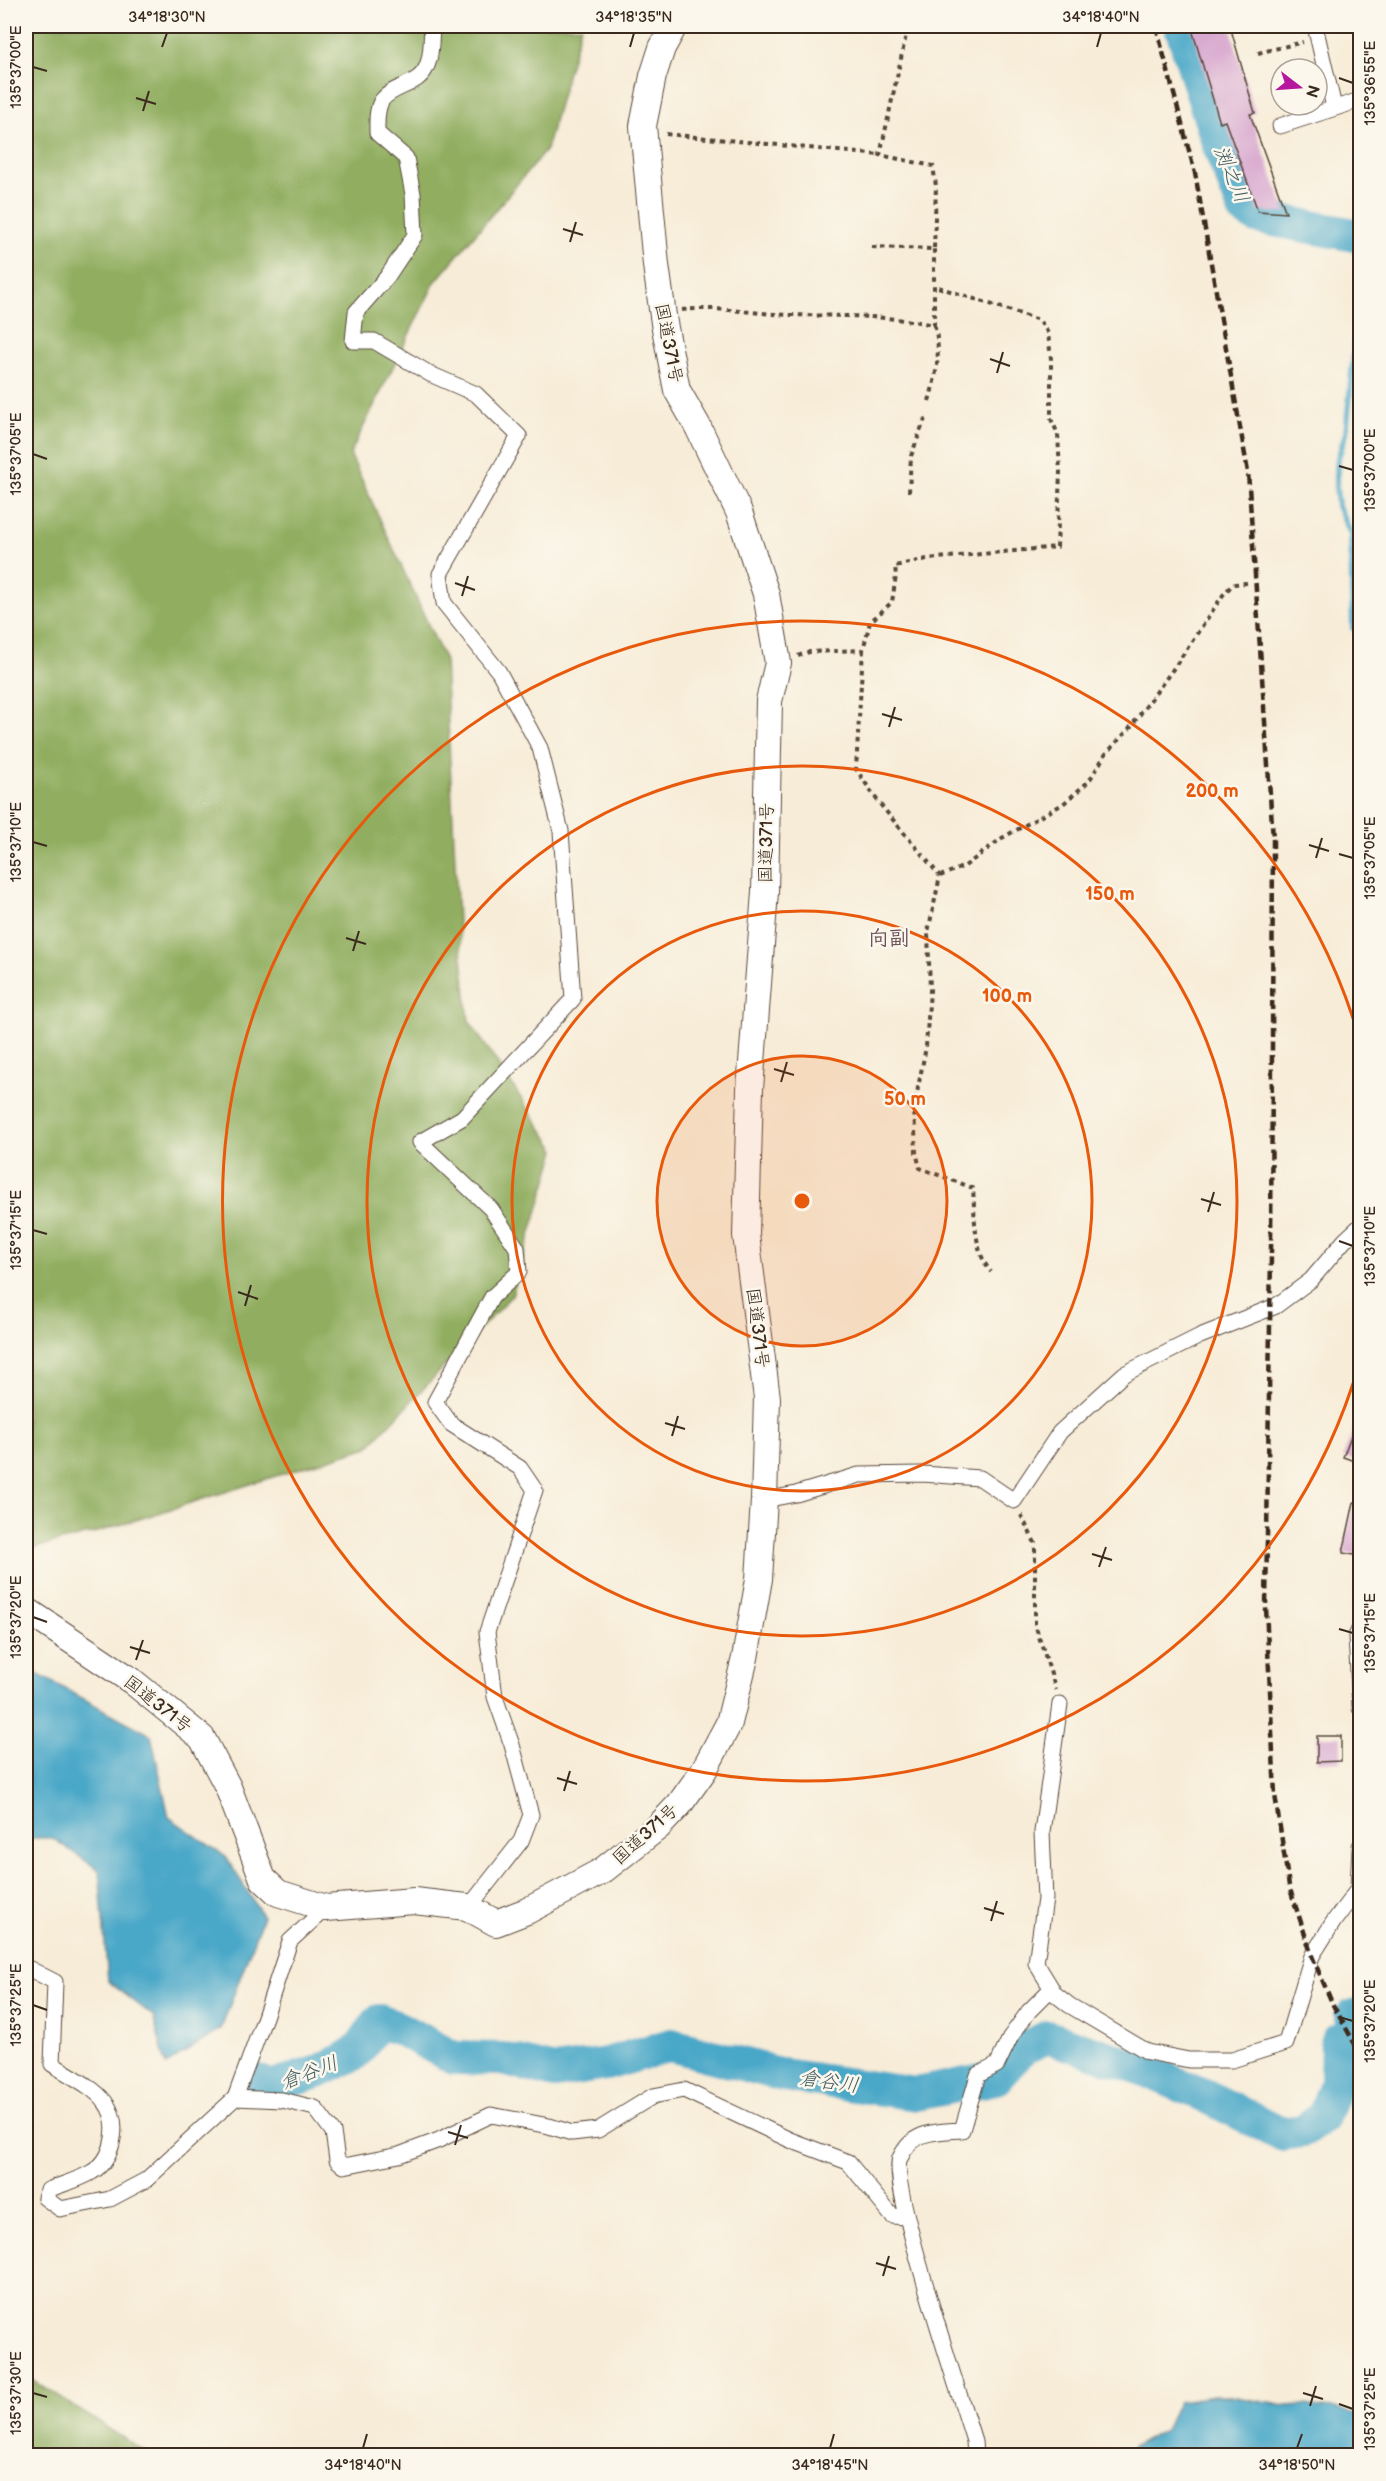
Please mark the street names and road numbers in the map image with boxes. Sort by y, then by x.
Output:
street label: 国道371号 [650,301,687,385]
street label: 国道371号 [755,802,778,884]
street label: 国道371号 [742,1287,773,1369]
street label: 国道371号 [119,1671,196,1738]
street label: 国道371号 [608,1800,682,1869]

